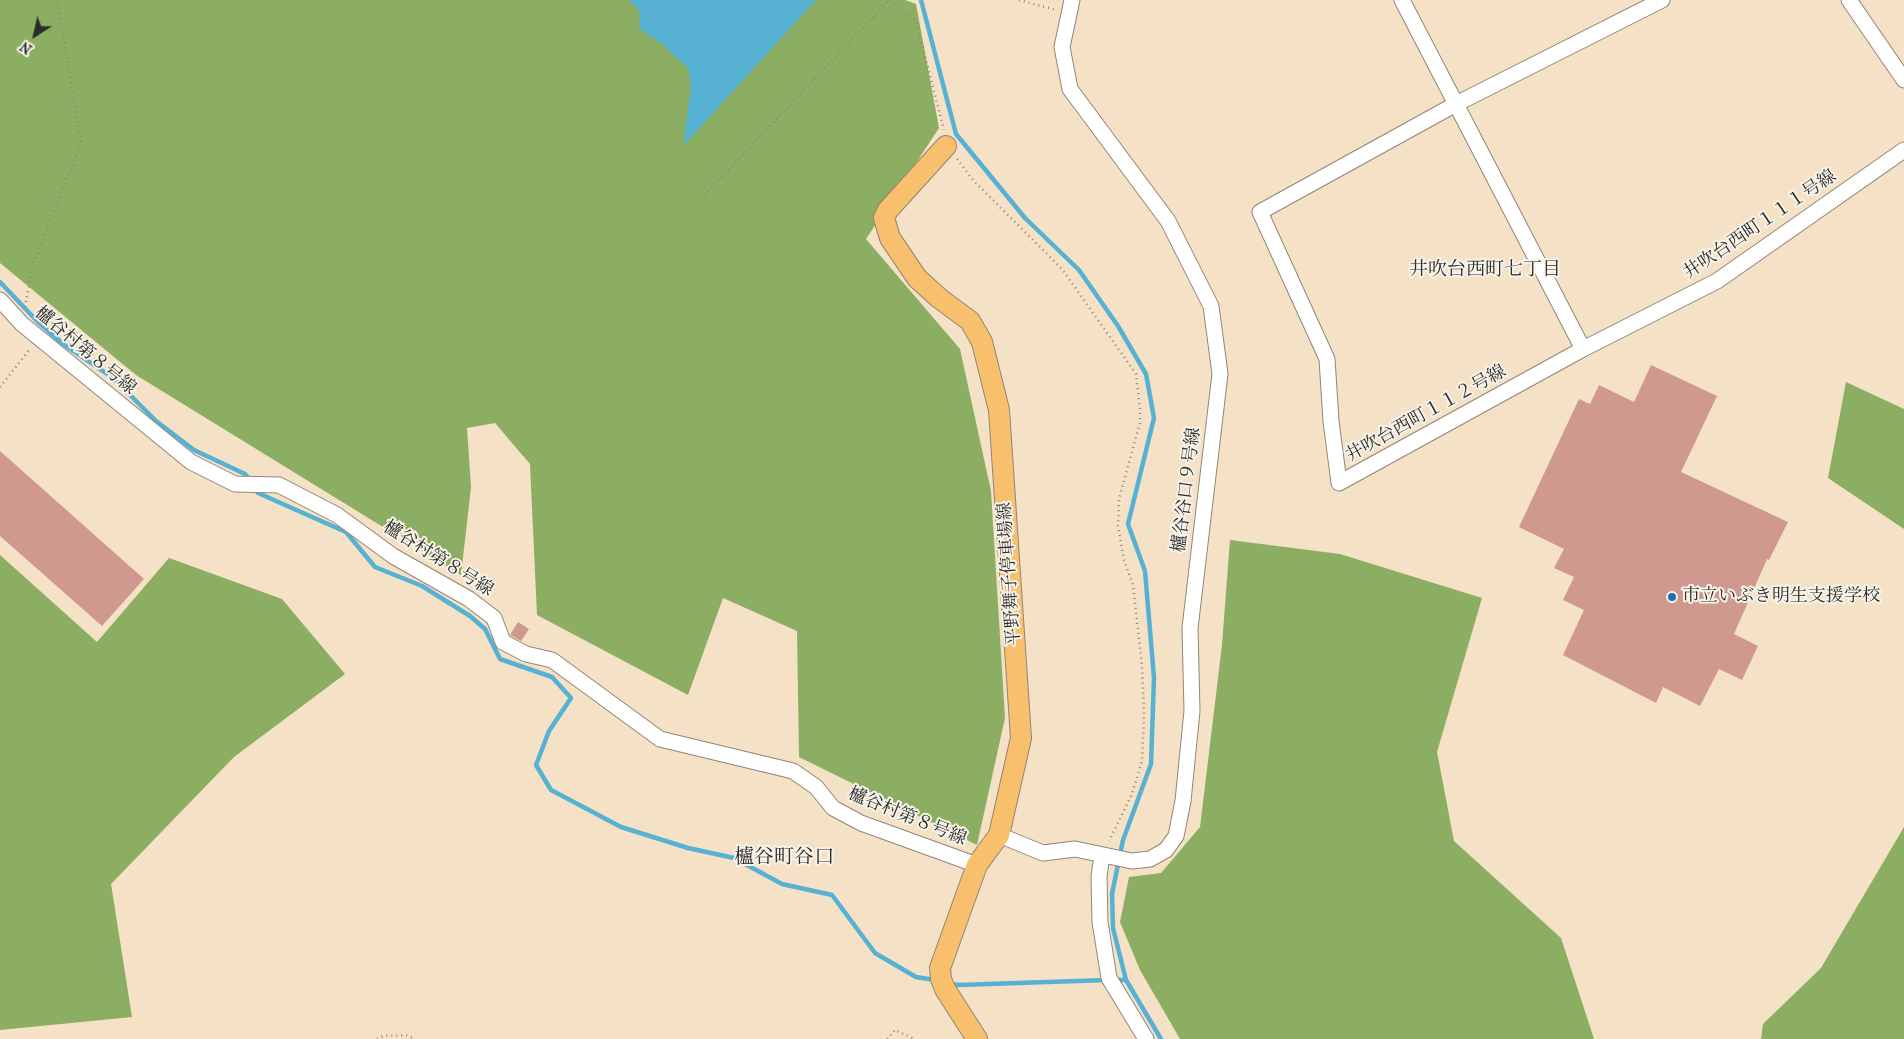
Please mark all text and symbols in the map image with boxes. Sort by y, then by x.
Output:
north arrow [10,10,60,60]
text: N [17,38,35,58]
street label: 井吹台西町１１１号線 [1679,166,1841,284]
district label: 井吹台西町七丁目 [1409,259,1561,281]
street label: 櫨谷村第８号線 [30,302,140,400]
street label: 井吹台西町１１２号線 [1342,361,1510,467]
street label: 櫨谷谷口９号線 [1169,426,1205,554]
street label: 平野舞子停車場線 [994,501,1026,647]
street label: 櫨谷村第８号線 [379,516,497,602]
place label: 市立いぶき明生支援学校 [1682,586,1880,608]
marker: 市立いぶき明生支援学校 [1666,591,1678,603]
street label: 櫨谷村第８号線 [845,783,969,851]
district label: 櫨谷町谷口 [734,846,834,870]

